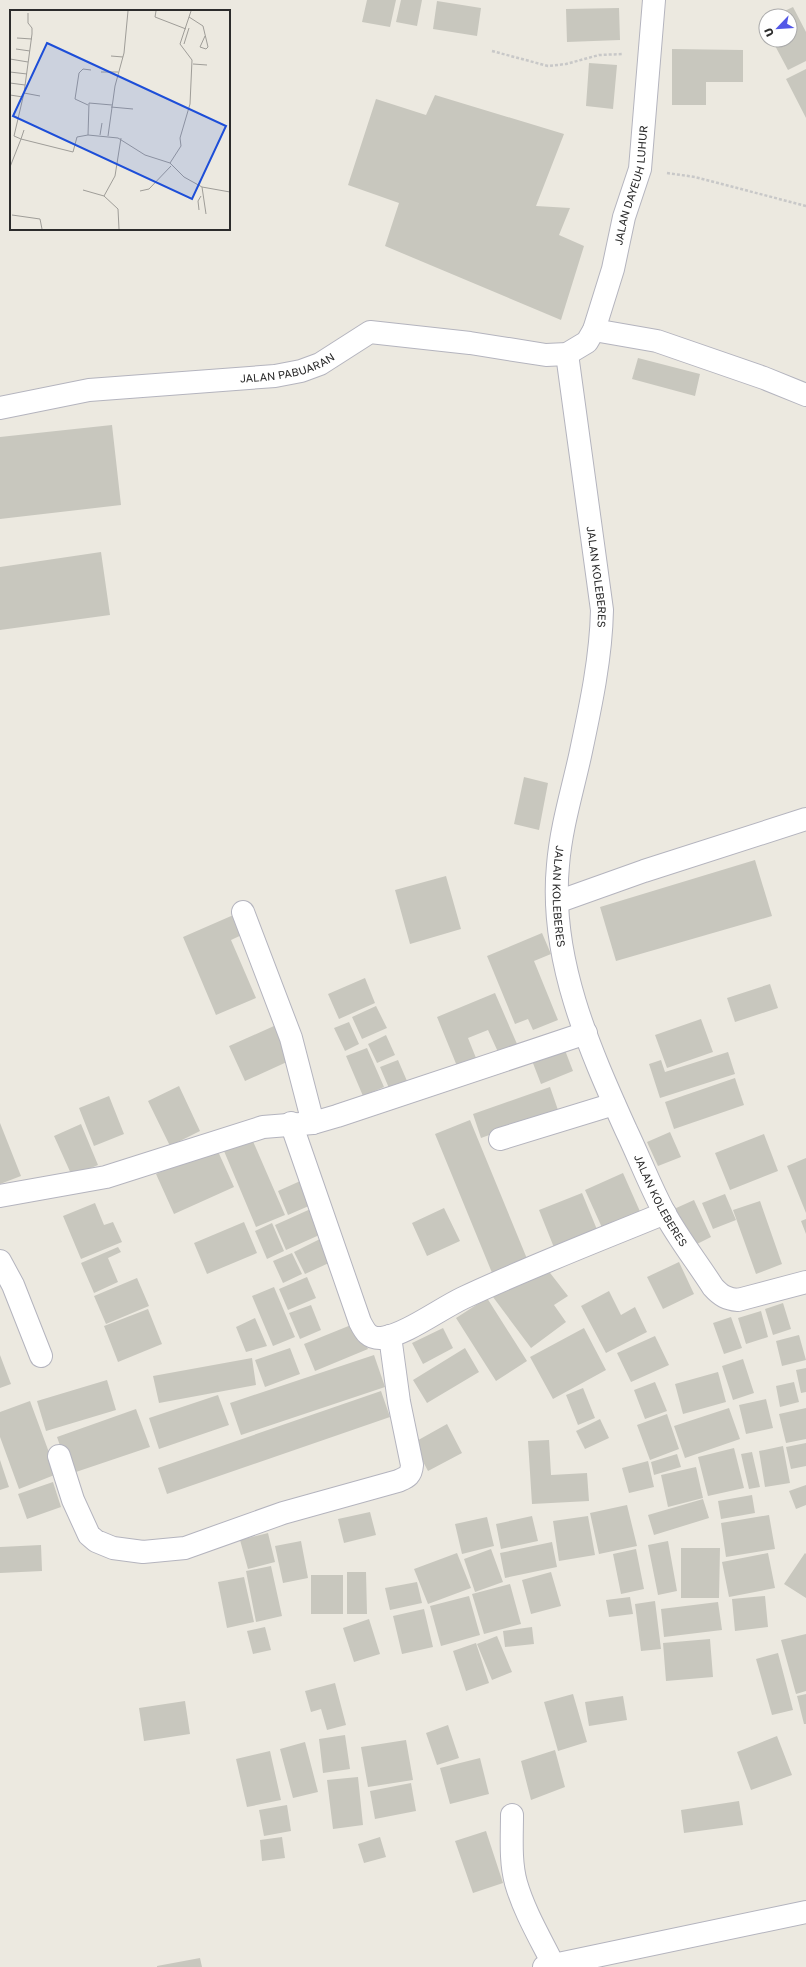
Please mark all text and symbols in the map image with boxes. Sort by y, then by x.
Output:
north arrow [758,8,798,48]
inset map [10,10,230,230]
text: U [761,26,776,39]
street label: JALAN DAYEUH LUHUR [611,125,650,246]
street label: JALAN PABUARAN [239,350,337,385]
street label: JALAN KOLEBERES [585,525,609,628]
street label: JALAN KOLEBERES [551,845,569,948]
street label: JALAN KOLEBERES [632,1152,690,1249]

